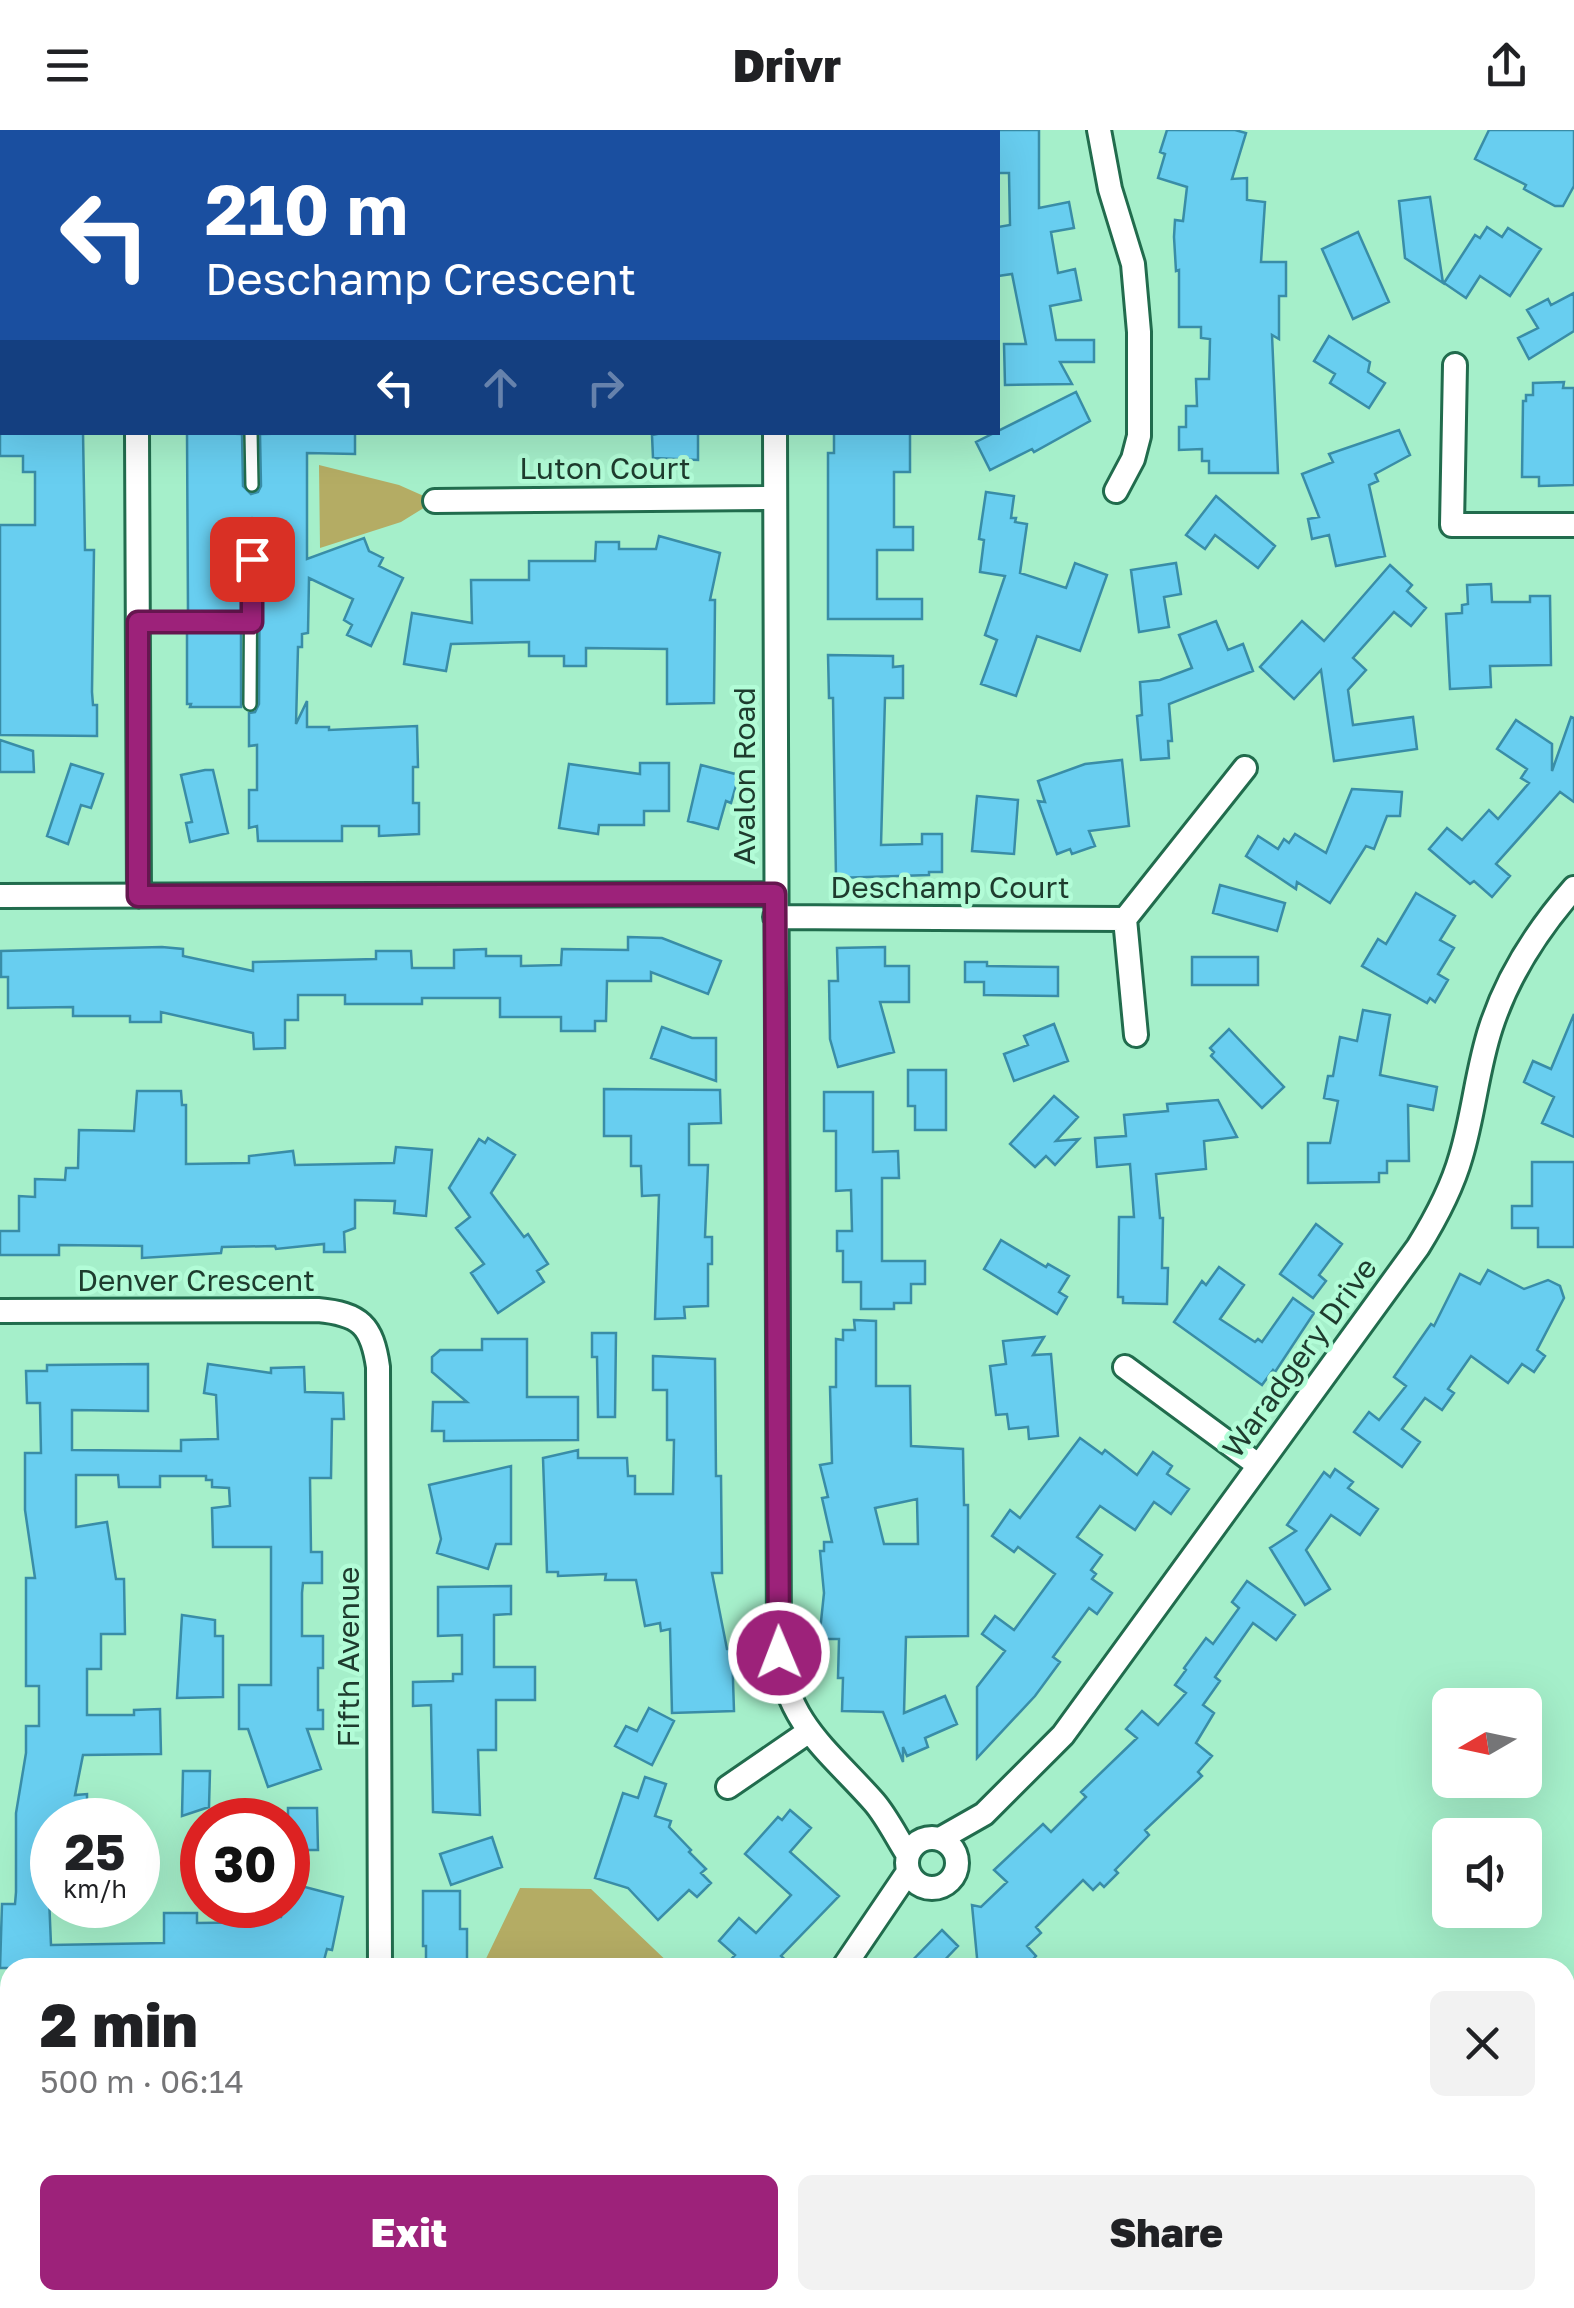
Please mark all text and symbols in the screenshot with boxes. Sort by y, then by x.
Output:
icon: menu [40,38,95,93]
text: Drivr [733,38,841,92]
icon: share [1479,38,1534,93]
text: 210 m [205,166,408,250]
icon: left [40,170,170,300]
text: Deschamp Crescent [205,251,636,305]
icon: left [368,360,423,415]
icon: ahead [473,360,528,415]
icon: right [578,360,633,415]
street label: Luton Court [519,450,691,486]
pin [210,517,295,602]
icon: arrive [225,532,280,587]
street label: Avalon Road [726,687,762,865]
street label: Deschamp Court [830,869,1070,905]
street label: Waradgery Drive [1215,1250,1384,1464]
street label: Denver Crescent [77,1262,315,1298]
street label: Fifth Avenue [330,1567,366,1748]
position arrow [727,1601,831,1705]
north arrow [1432,1688,1542,1798]
map controls [1432,1688,1542,1928]
speed limit sign: 30 [180,1798,310,1928]
button: sound [1432,1818,1542,1928]
text: 25 [64,1821,125,1881]
text: km/h [63,1873,127,1904]
text: 2 min [40,1988,198,2060]
button: close [1430,1991,1535,2096]
text: 500 m · 06:14 [40,2062,244,2100]
button: Exit [40,2175,778,2290]
button: Share [798,2175,1535,2290]

